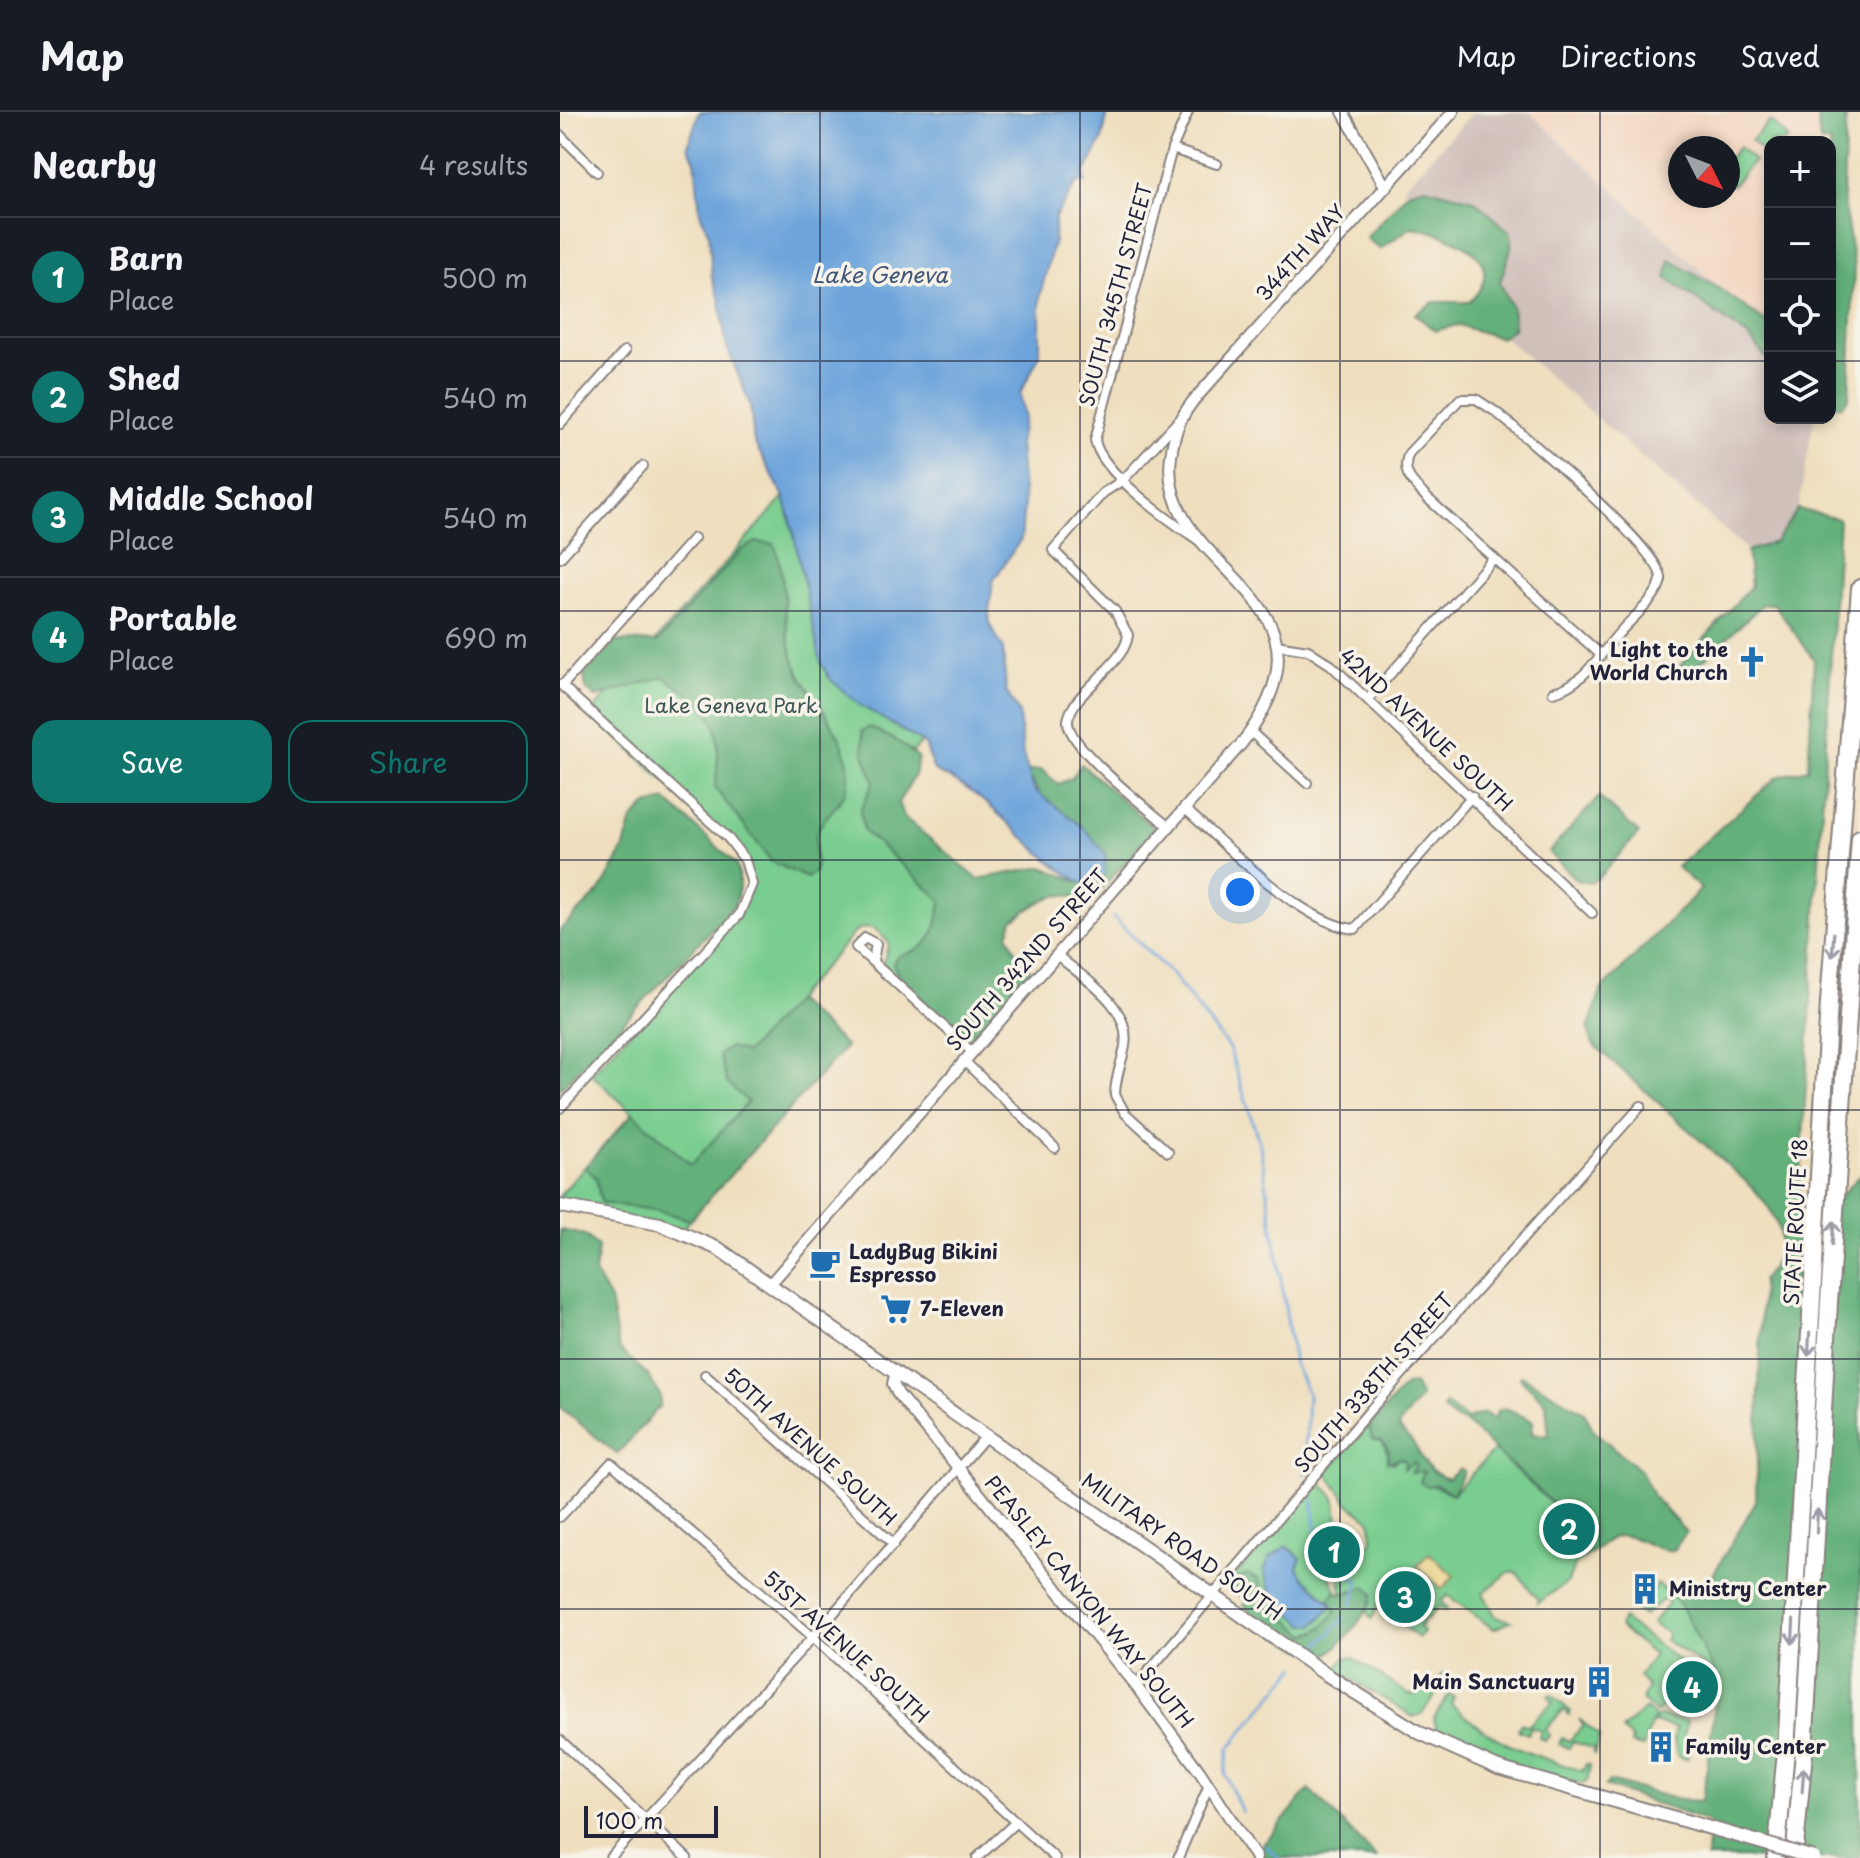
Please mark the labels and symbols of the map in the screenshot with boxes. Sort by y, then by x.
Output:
north arrow [1668,136,1740,208]
street label: SOUTH 345TH STREET [1071,179,1159,410]
street label: 344TH WAY [1248,197,1352,308]
water label: Lake Geneva [812,257,948,290]
place label: Light to the World Church [1590,634,1728,687]
street label: 42ND AVENUE SOUTH [1333,641,1520,818]
church icon: Light to the World Church [1735,645,1769,679]
park label: Lake Geneva Park [644,690,818,720]
street label: SOUTH 342ND STREET [939,861,1114,1057]
your location [1220,872,1260,912]
one-way arrow [1825,931,1840,958]
street label: STATE ROUTE 18 [1776,1138,1814,1306]
one-way arrow [1826,1220,1841,1247]
place label: LadyBug Bikini Espresso [849,1236,998,1289]
cafe icon: LadyBug Bikini Espresso [808,1246,842,1280]
street label: SOUTH 338TH STREET [1287,1286,1460,1479]
supermarket icon: 7-Eleven [879,1292,913,1326]
place label: 7-Eleven [920,1293,1004,1323]
one-way arrow [1802,1330,1817,1357]
street label: 50TH AVENUE SOUTH [717,1360,904,1532]
street label: MILITARY ROAD SOUTH [1076,1465,1289,1627]
street label: PEASLEY CANYON WAY SOUTH [978,1468,1201,1734]
pin: 2 [1543,1499,1595,1559]
one-way arrow [1810,1508,1825,1535]
pin: 1 [1308,1522,1360,1582]
street label: 51ST AVENUE SOUTH [757,1563,936,1729]
pin: 3 [1379,1567,1431,1627]
building icon: Ministry Center [1628,1572,1662,1606]
place label: Ministry Center [1669,1573,1827,1603]
one-way arrow [1785,1618,1800,1645]
pin: 4 [1666,1657,1718,1717]
building icon: Main Sanctuary [1582,1665,1616,1699]
place label: Main Sanctuary [1412,1666,1575,1696]
building icon: Family Center [1644,1730,1678,1764]
place label: Family Center [1685,1731,1826,1761]
one-way arrow [1796,1767,1811,1794]
scale bar [584,1802,718,1838]

